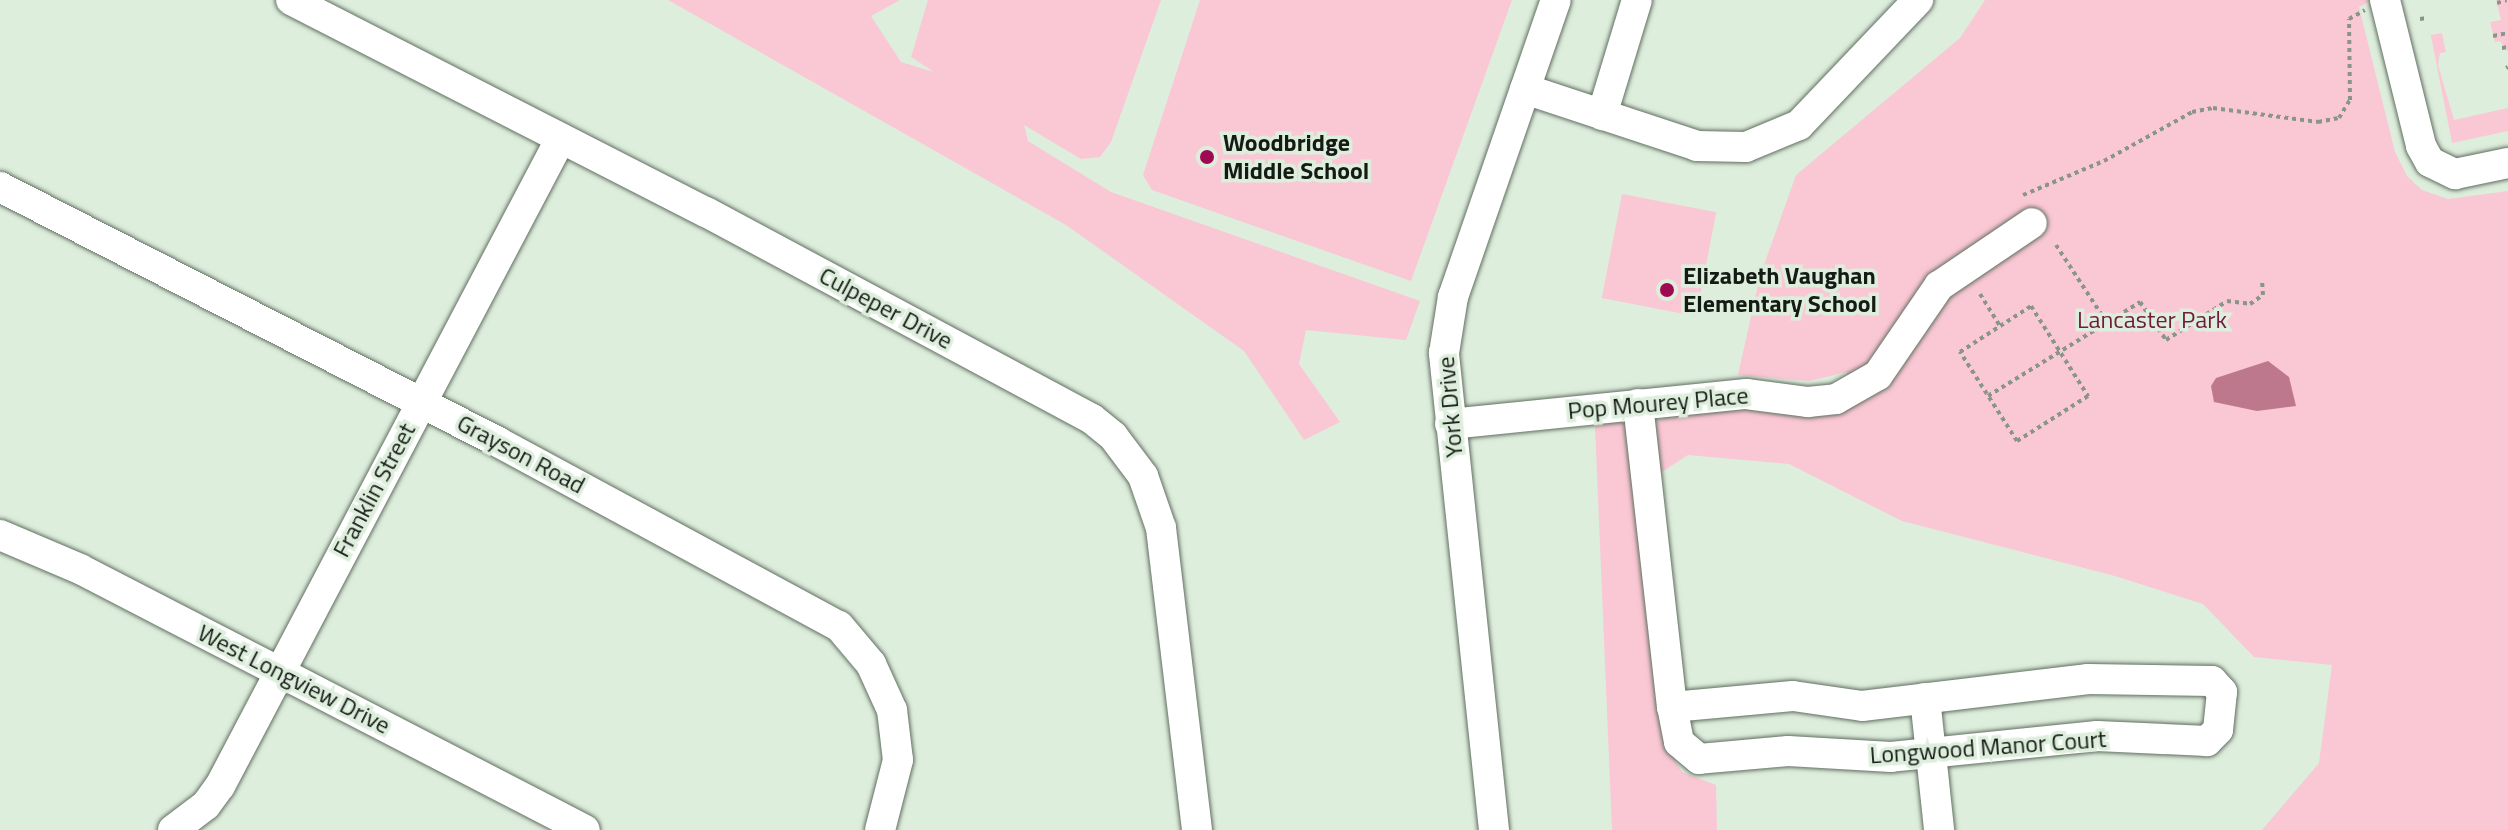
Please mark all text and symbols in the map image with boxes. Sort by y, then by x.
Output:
place label: Woodbridge Middle School [1223,129,1369,185]
marker: Woodbridge Middle School [1198,148,1216,166]
street label: Culpeper Drive [814,261,958,355]
place label: Elizabeth Vaughan Elementary School [1683,262,1877,318]
marker: Elizabeth Vaughan Elementary School [1658,281,1676,299]
park label: Lancaster Park [2077,306,2227,334]
street label: York Drive [1431,355,1469,459]
street label: Pop Mourey Place [1566,381,1750,425]
street label: Grayson Road [452,408,590,500]
street label: Franklin Street [327,418,421,562]
street label: West Longview Drive [193,618,395,740]
street label: Longwood Manor Court [1869,724,2107,770]

